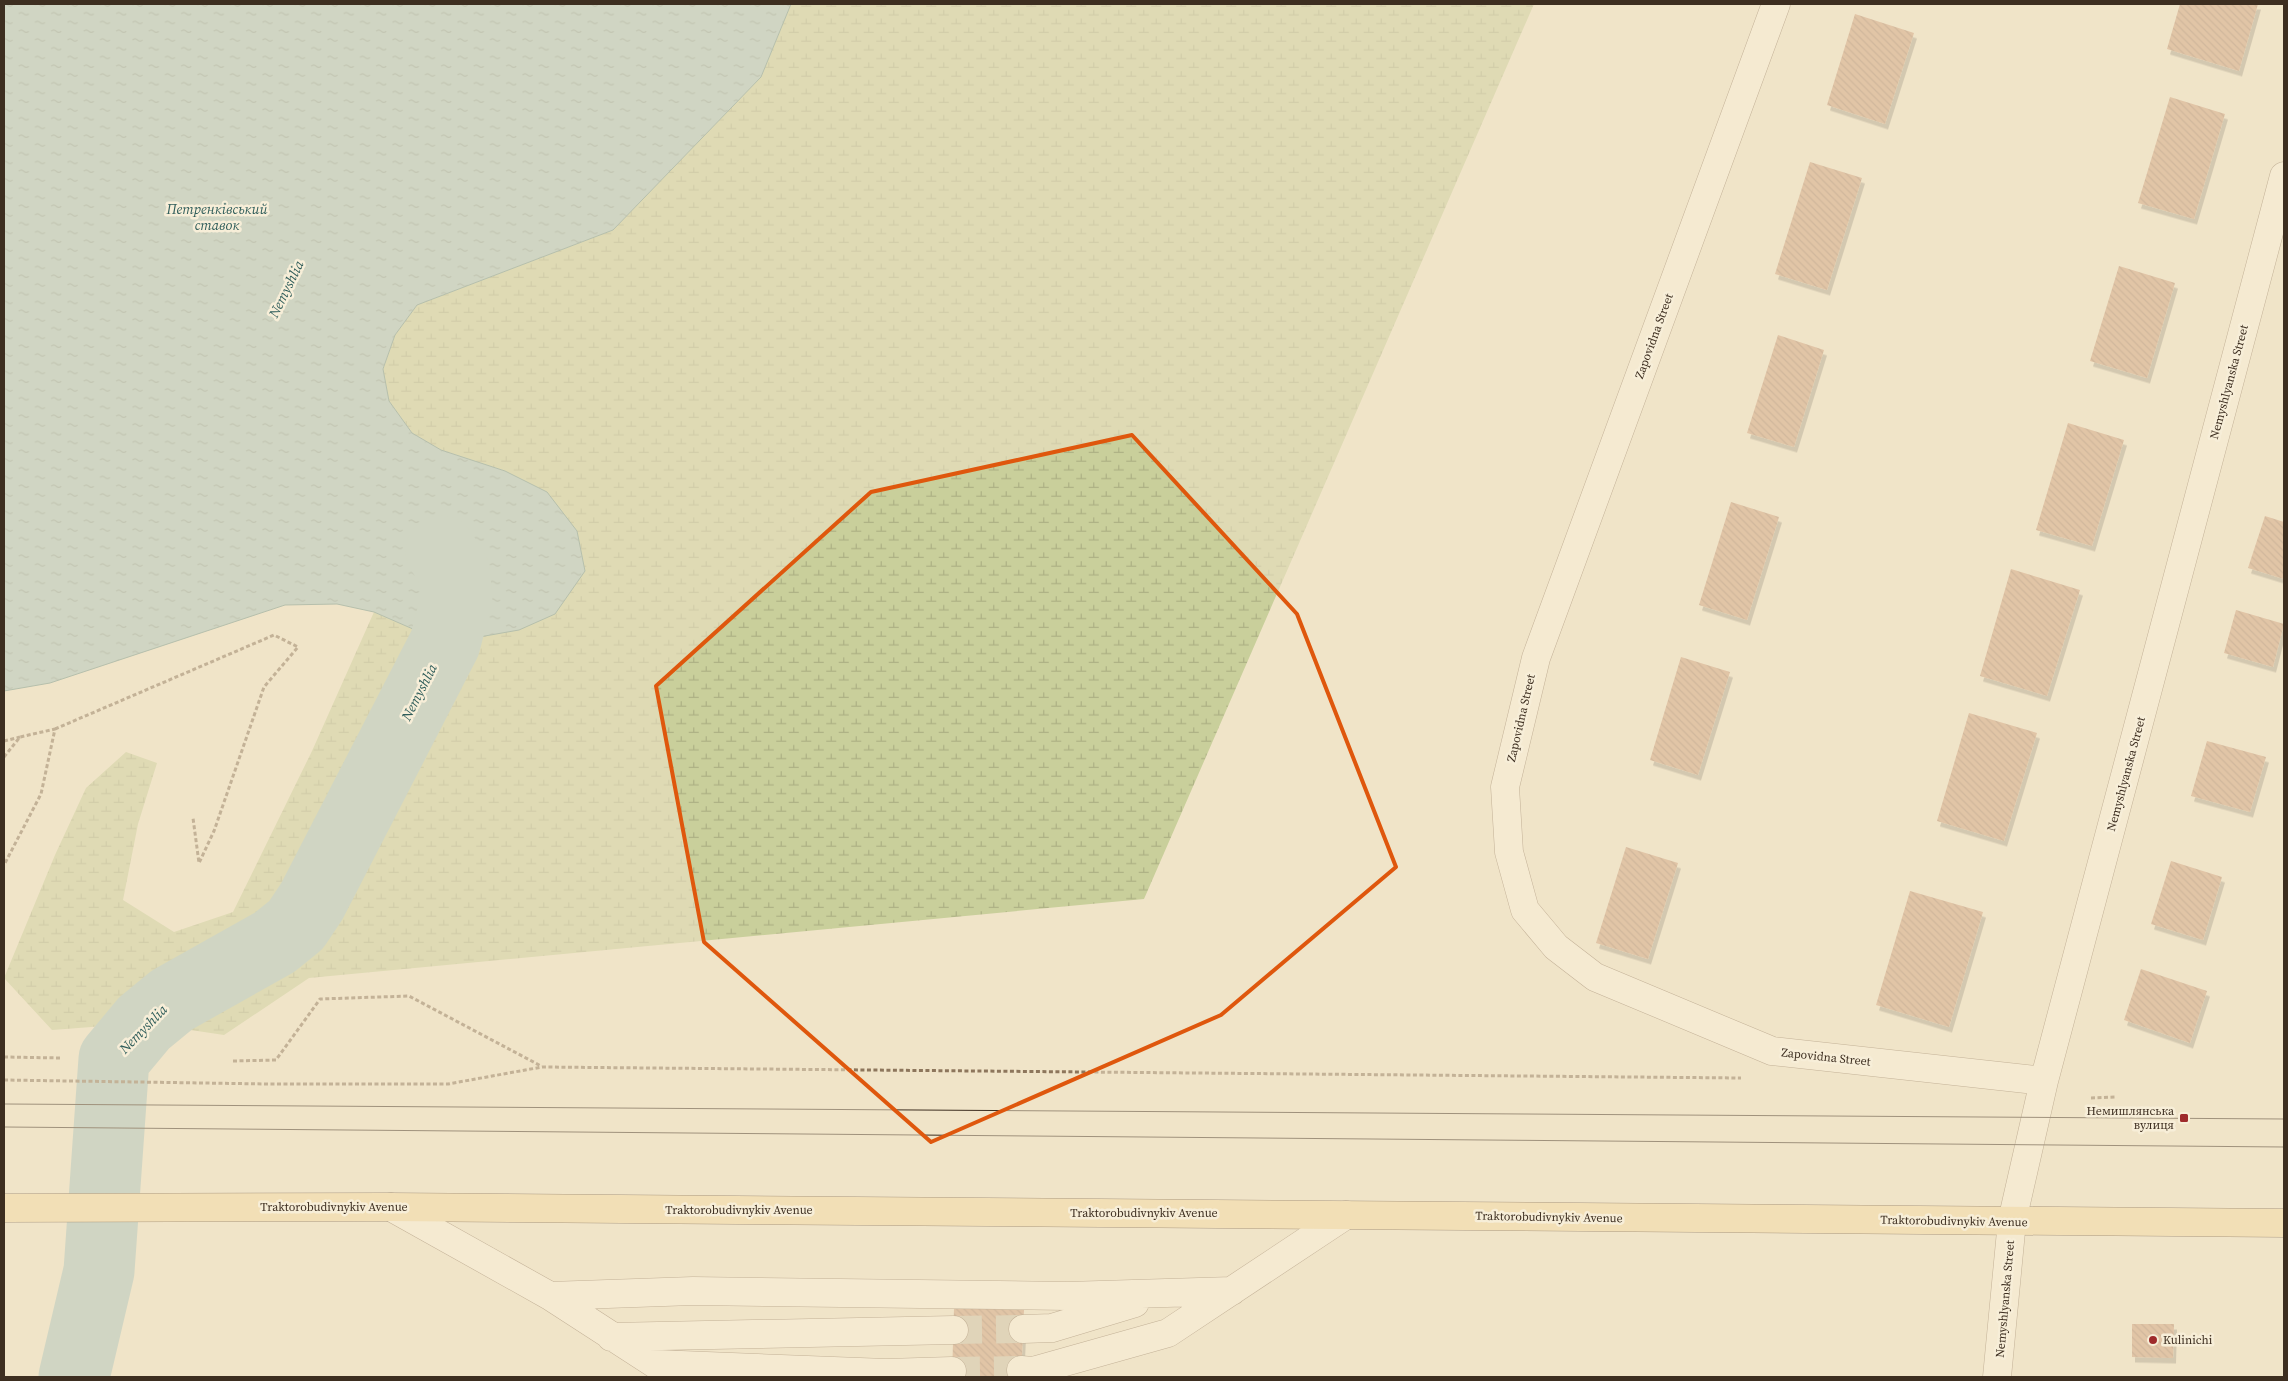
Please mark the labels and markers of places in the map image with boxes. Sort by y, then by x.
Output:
place label: Немишлянська вулиця [2087,1103,2175,1133]
marker: Немишлянська вулиця [2178,1112,2190,1124]
place label: Kulinichi [2163,1332,2213,1348]
marker: Kulinichi [2147,1334,2159,1346]

